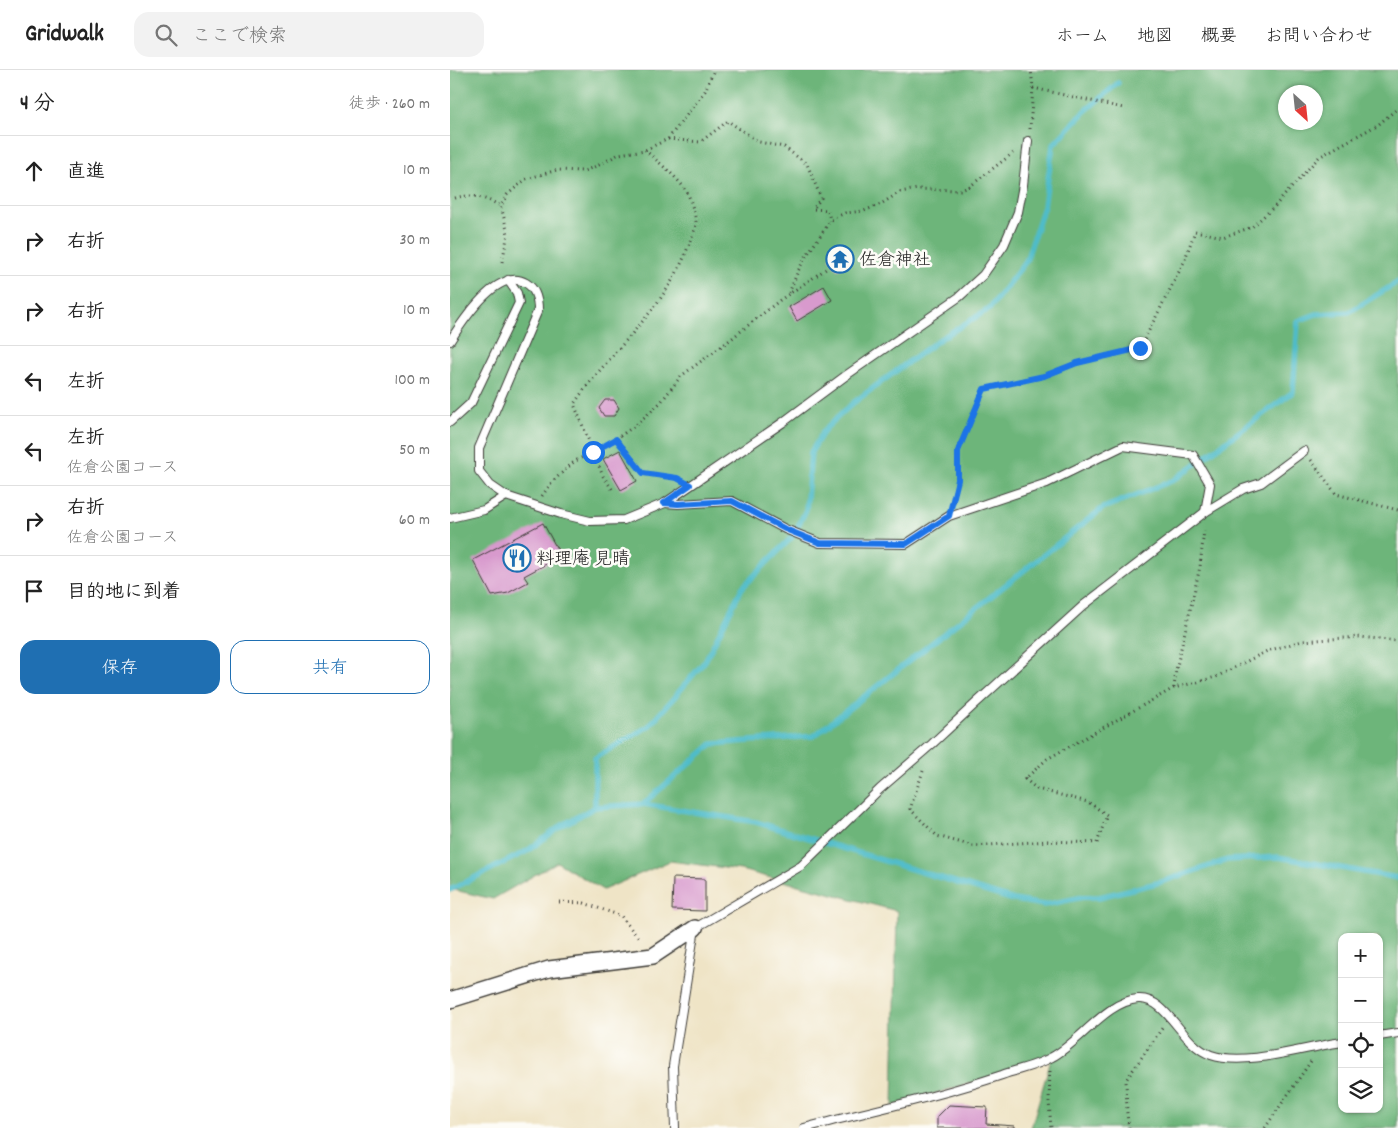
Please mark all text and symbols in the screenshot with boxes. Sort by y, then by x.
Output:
search box [134,12,484,57]
text: Gridwalk [25,18,104,52]
icon: search [152,21,180,49]
text: ここで検索 [192,24,287,51]
text: ホーム [1056,25,1109,50]
text: 地図 [1137,25,1173,50]
text: 概要 [1201,25,1237,50]
text: お問い合わせ [1265,25,1373,50]
north arrow [1278,85,1323,130]
text: 4 分 [20,90,55,120]
text: 徒歩 · 260 m [349,93,430,116]
icon: ahead [20,157,48,185]
text: 10 m [403,159,430,182]
text: 直進 [67,160,105,187]
icon: right [20,227,48,255]
text: 30 m [400,229,430,252]
text: 右折 [67,230,105,257]
temple icon: 佐倉神社 [825,244,855,274]
place label: 佐倉神社 [859,249,931,274]
icon: right [20,297,48,325]
text: 10 m [403,299,430,322]
text: 右折 [67,300,105,327]
route end [1129,337,1152,360]
icon: left [20,367,48,395]
text: 100 m [394,369,430,392]
text: 左折 [67,370,105,397]
text: 左折 [67,426,105,453]
icon: left [20,437,48,465]
text: 50 m [399,439,430,462]
route start [582,441,605,464]
text: 佐倉公園コース [67,457,178,480]
text: 右折 [67,496,105,523]
icon: right [20,507,48,535]
text: 60 m [399,509,430,532]
text: 佐倉公園コース [67,527,178,550]
restaurant icon: 料理庵 見晴 [502,543,532,573]
place label: 料理庵 見晴 [536,548,630,573]
icon: arrive [20,577,48,605]
text: 目的地に到着 [67,580,181,607]
button: 保存 [20,640,220,694]
button: 共有 [230,640,430,694]
map controls [1338,933,1383,1113]
button: + [1338,933,1383,978]
button: − [1338,978,1383,1023]
button: locate [1338,1023,1383,1068]
button: layers [1338,1068,1383,1113]

